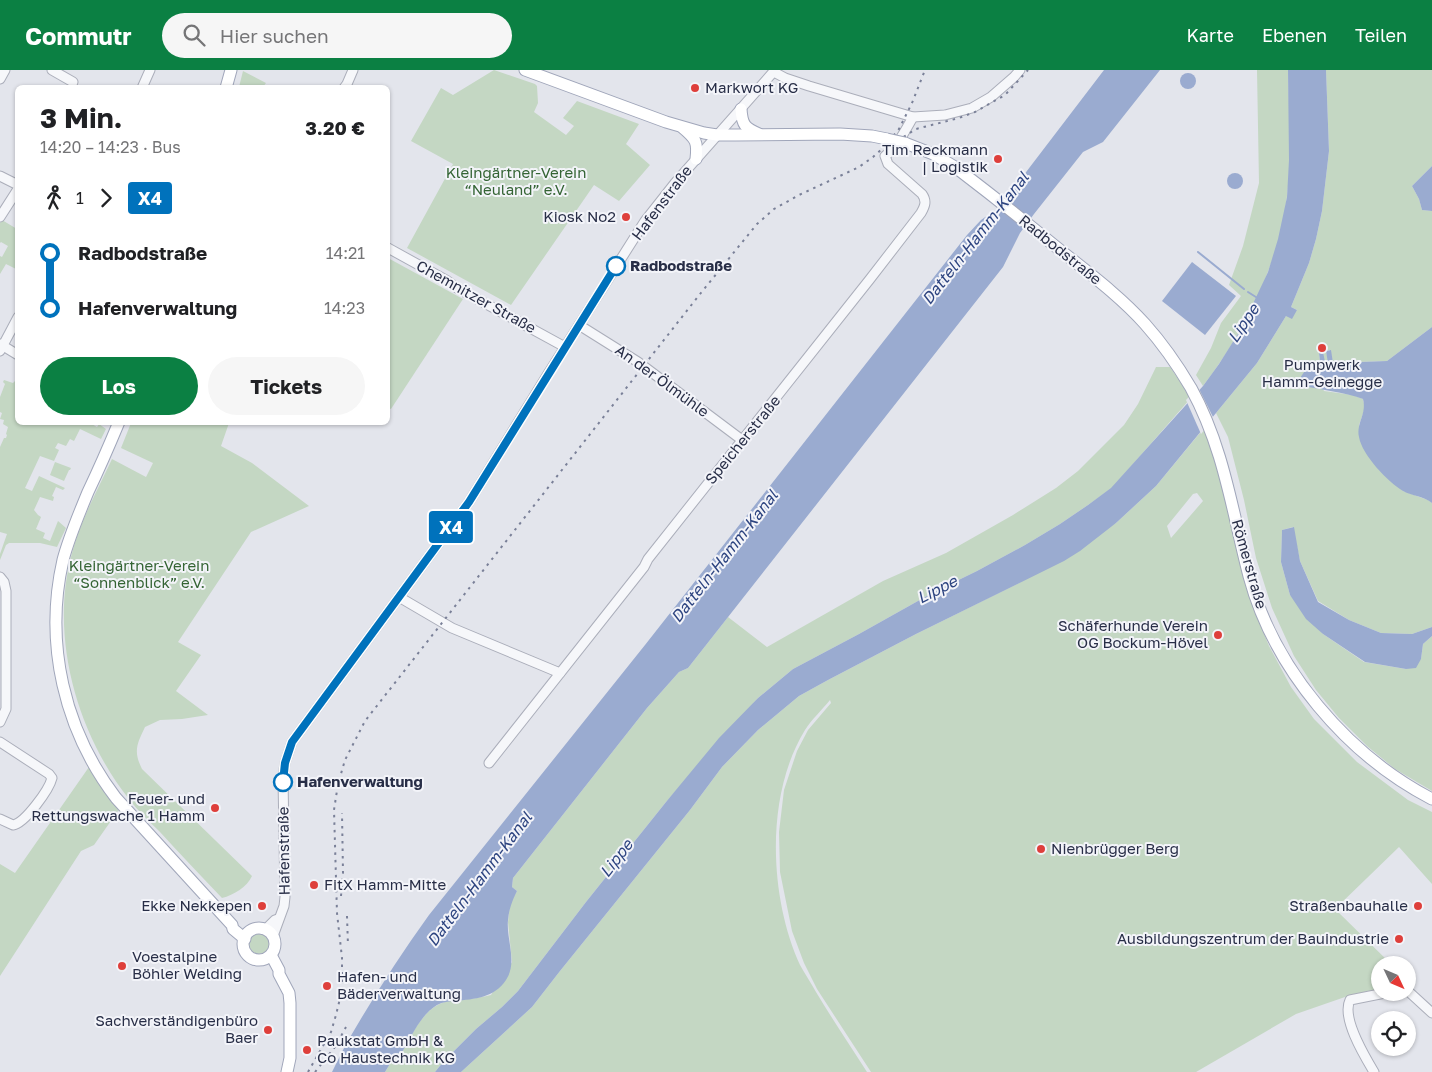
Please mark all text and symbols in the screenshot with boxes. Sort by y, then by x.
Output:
search box [162,13,512,58]
text: Commutr [25,21,132,50]
icon: search [180,21,208,49]
text: Hier suchen [220,24,329,47]
text: Karte [1187,24,1234,46]
text: Ebenen [1262,24,1327,46]
text: Teilen [1355,24,1407,46]
place label: Markwort KG [705,78,798,96]
marker: Markwort KG [689,82,701,94]
text: 3 Min. [40,101,123,134]
text: 3.20 € [305,116,365,139]
text: 14:20 – 14:23 · Bus [40,137,181,157]
place label: Tim Reckmann | Logistik [882,140,989,175]
marker: Tim Reckmann | Logistik [992,153,1004,165]
street label: Hafenstraße [627,161,695,243]
park label: Kleingärtner-Verein “Neuland” e.V. [446,163,586,198]
water label: Datteln-Hamm-Kanal [917,167,1033,308]
icon: walk [40,184,68,212]
icon: forward [92,184,120,212]
text: X4 [138,187,162,209]
text: 1 [76,188,84,208]
place label: Kiosk No2 [543,207,616,225]
marker: Kiosk No2 [620,211,632,223]
street label: Radbodstraße [1016,211,1106,288]
text: Radbodstraße [78,241,207,264]
text: 14:21 [326,243,365,263]
street label: Chemnitzer Straße [414,256,540,337]
marker: Radbodstraße [606,256,626,276]
place label: Radbodstraße [630,256,732,274]
text: Hafenverwaltung [78,296,237,319]
text: 14:23 [324,298,365,318]
water label: Lippe [1223,298,1264,346]
street label: An der Ölmühle [612,340,713,420]
marker: Pumpwerk Hamm-Geinegge [1316,342,1328,354]
place label: Pumpwerk Hamm-Geinegge [1262,355,1383,390]
button: Los [40,357,198,415]
button: Tickets [208,357,365,415]
street label: Speicherstraße [701,391,784,487]
water label: Datteln-Hamm-Kanal [666,485,782,626]
line badge: X4 [428,511,474,543]
text: X4 [439,516,463,538]
street label: Römerstraße [1229,517,1271,611]
park label: Kleingärtner-Verein “Sonnenblick” e.V. [69,556,209,591]
water label: Lippe [914,570,962,608]
place label: Schäferhunde Verein OG Bockum-Hövel [1058,616,1208,651]
marker: Schäferhunde Verein OG Bockum-Hövel [1212,629,1224,641]
marker: Hafenverwaltung [273,772,293,792]
place label: Hafenverwaltung [297,772,423,790]
place label: Feuer- und Rettungswache 1 Hamm [31,789,205,824]
marker: Feuer- und Rettungswache 1 Hamm [209,802,221,814]
street label: Hafenstraße [273,806,293,895]
water label: Datteln-Hamm-Kanal [422,807,536,950]
water label: Lippe [595,834,638,881]
place label: Nienbrügger Berg [1051,839,1179,857]
marker: Nienbrügger Berg [1035,843,1047,855]
place label: FitX Hamm-Mitte [324,875,446,893]
marker: FitX Hamm-Mitte [308,879,320,891]
place label: Ekke Nekkepen [141,896,252,914]
place label: Straßenbauhalle [1289,896,1408,914]
marker: Ekke Nekkepen [256,900,268,912]
marker: Straßenbauhalle [1412,900,1424,912]
place label: Ausbildungszentrum der Bauindustrie [1117,929,1389,947]
marker: Ausbildungszentrum der Bauindustrie [1393,933,1405,945]
place label: Voestalpine Böhler Welding [132,947,242,982]
north arrow [1371,956,1416,1001]
map controls [1371,956,1416,1056]
marker: Voestalpine Böhler Welding [116,960,128,972]
place label: Hafen- und Bäderverwaltung [337,967,461,1002]
marker: Hafen- und Bäderverwaltung [321,980,333,992]
place label: Sachverständigenbüro Baer [95,1011,258,1046]
button: locate [1371,1011,1416,1056]
marker: Sachverständigenbüro Baer [262,1024,274,1036]
place label: Paukstat GmbH & Co Haustechnik KG [317,1031,455,1066]
marker: Paukstat GmbH & Co Haustechnik KG [301,1044,313,1056]

